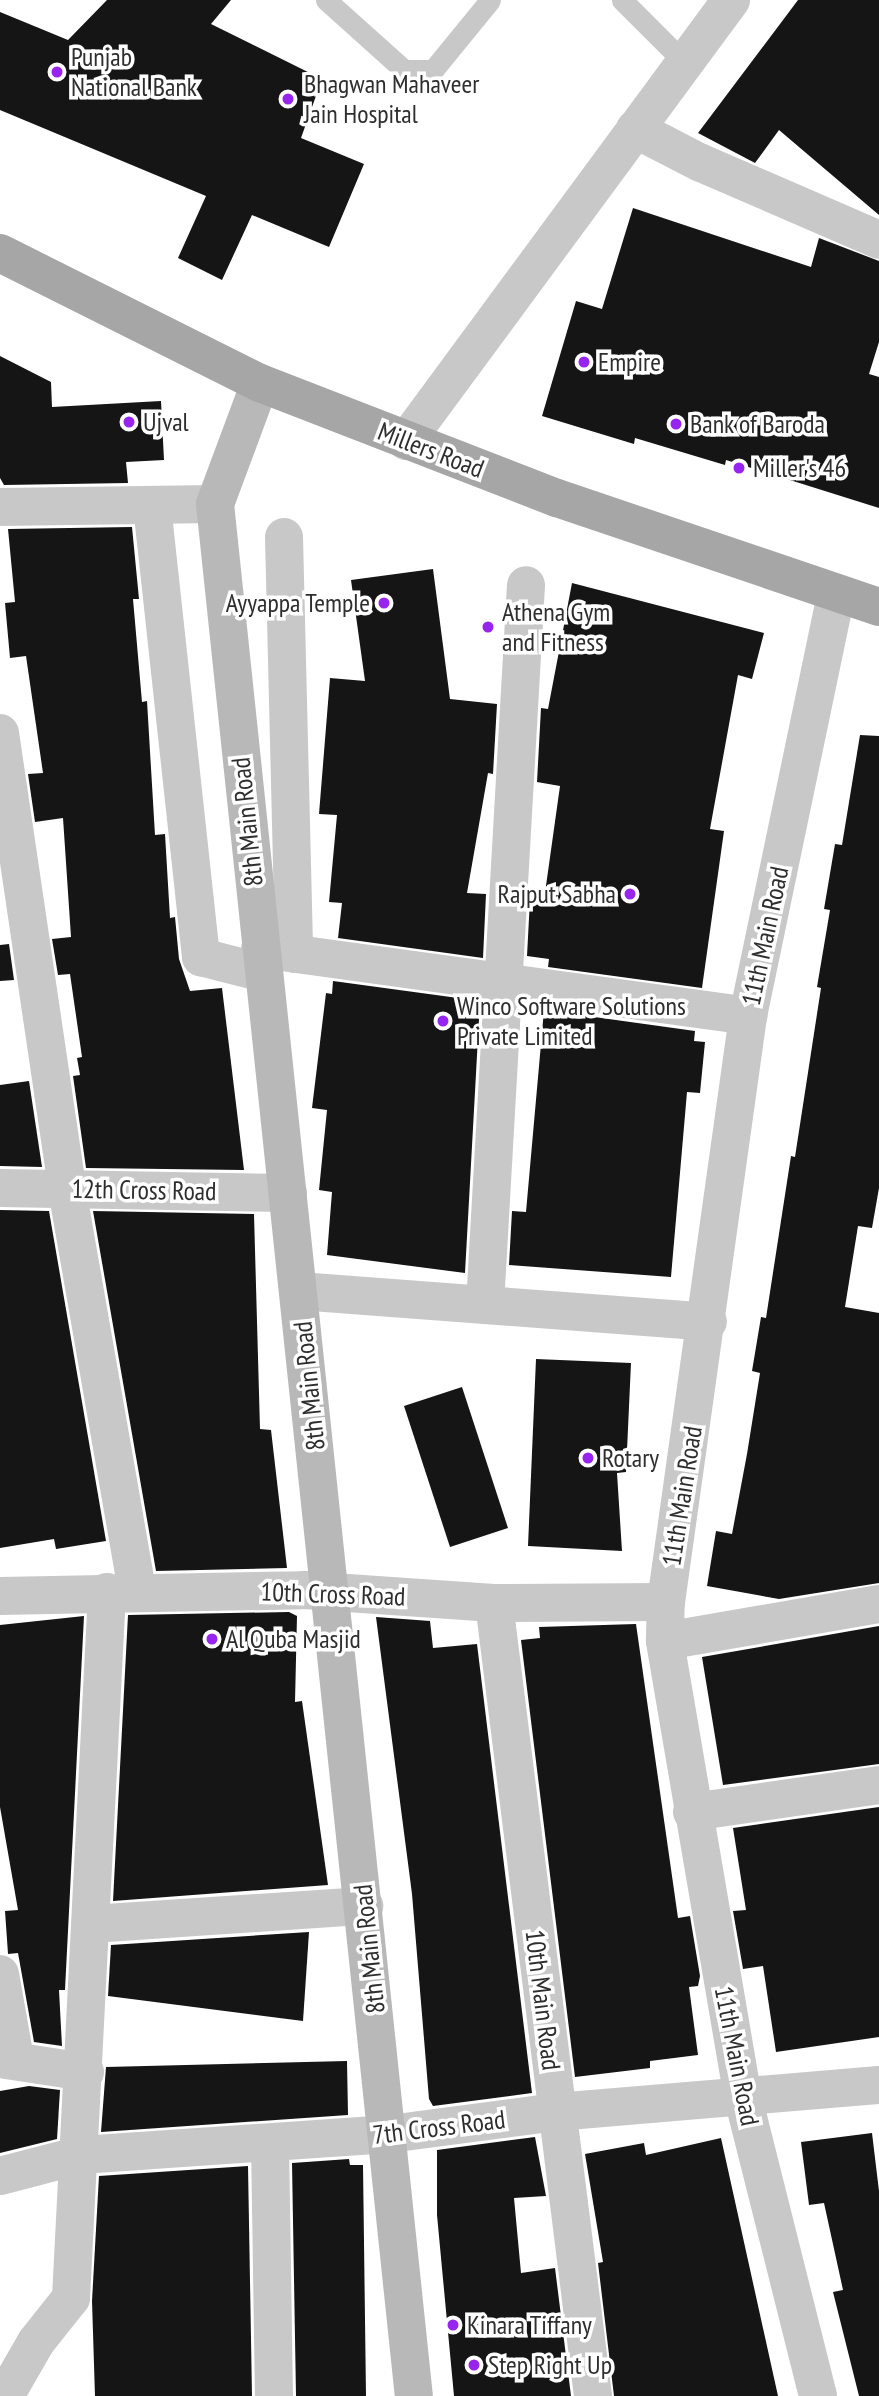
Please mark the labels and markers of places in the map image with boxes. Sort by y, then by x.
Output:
place label: Punjab National Bank [71,41,197,102]
marker: Punjab National Bank [49,64,65,80]
place label: Bhagwan Mahaveer Jain Hospital [304,68,479,130]
marker: Bhagwan Mahaveer Jain Hospital [278,89,298,109]
place label: Empire [598,346,661,378]
marker: Empire [576,354,592,370]
place label: Ujval [143,406,189,438]
place label: Bank of Baroda [690,408,825,440]
marker: Ujval [121,414,137,430]
marker: Bank of Baroda [668,416,684,432]
place label: Miller's 46 [753,452,846,484]
marker: Miller's 46 [731,460,747,476]
place label: Ayyappa Temple [225,587,370,619]
marker: Ayyappa Temple [376,595,392,611]
place label: Athena Gym and Fitness [502,596,610,658]
marker: Athena Gym and Fitness [480,619,496,635]
place label: Rajput Sabha [498,878,616,910]
marker: Rajput Sabha [622,886,638,902]
place label: Winco Software Solutions Private Limited [457,990,686,1052]
marker: Winco Software Solutions Private Limited [435,1013,451,1029]
place label: Rotary [602,1442,659,1474]
marker: Rotary [580,1450,596,1466]
place label: Al Quba Masjid [226,1623,361,1655]
marker: Al Quba Masjid [204,1631,220,1647]
place label: Kinara Tiffany [467,2309,593,2341]
marker: Kinara Tiffany [445,2317,461,2333]
place label: Step Right Up [488,2349,612,2381]
marker: Step Right Up [466,2357,482,2373]

